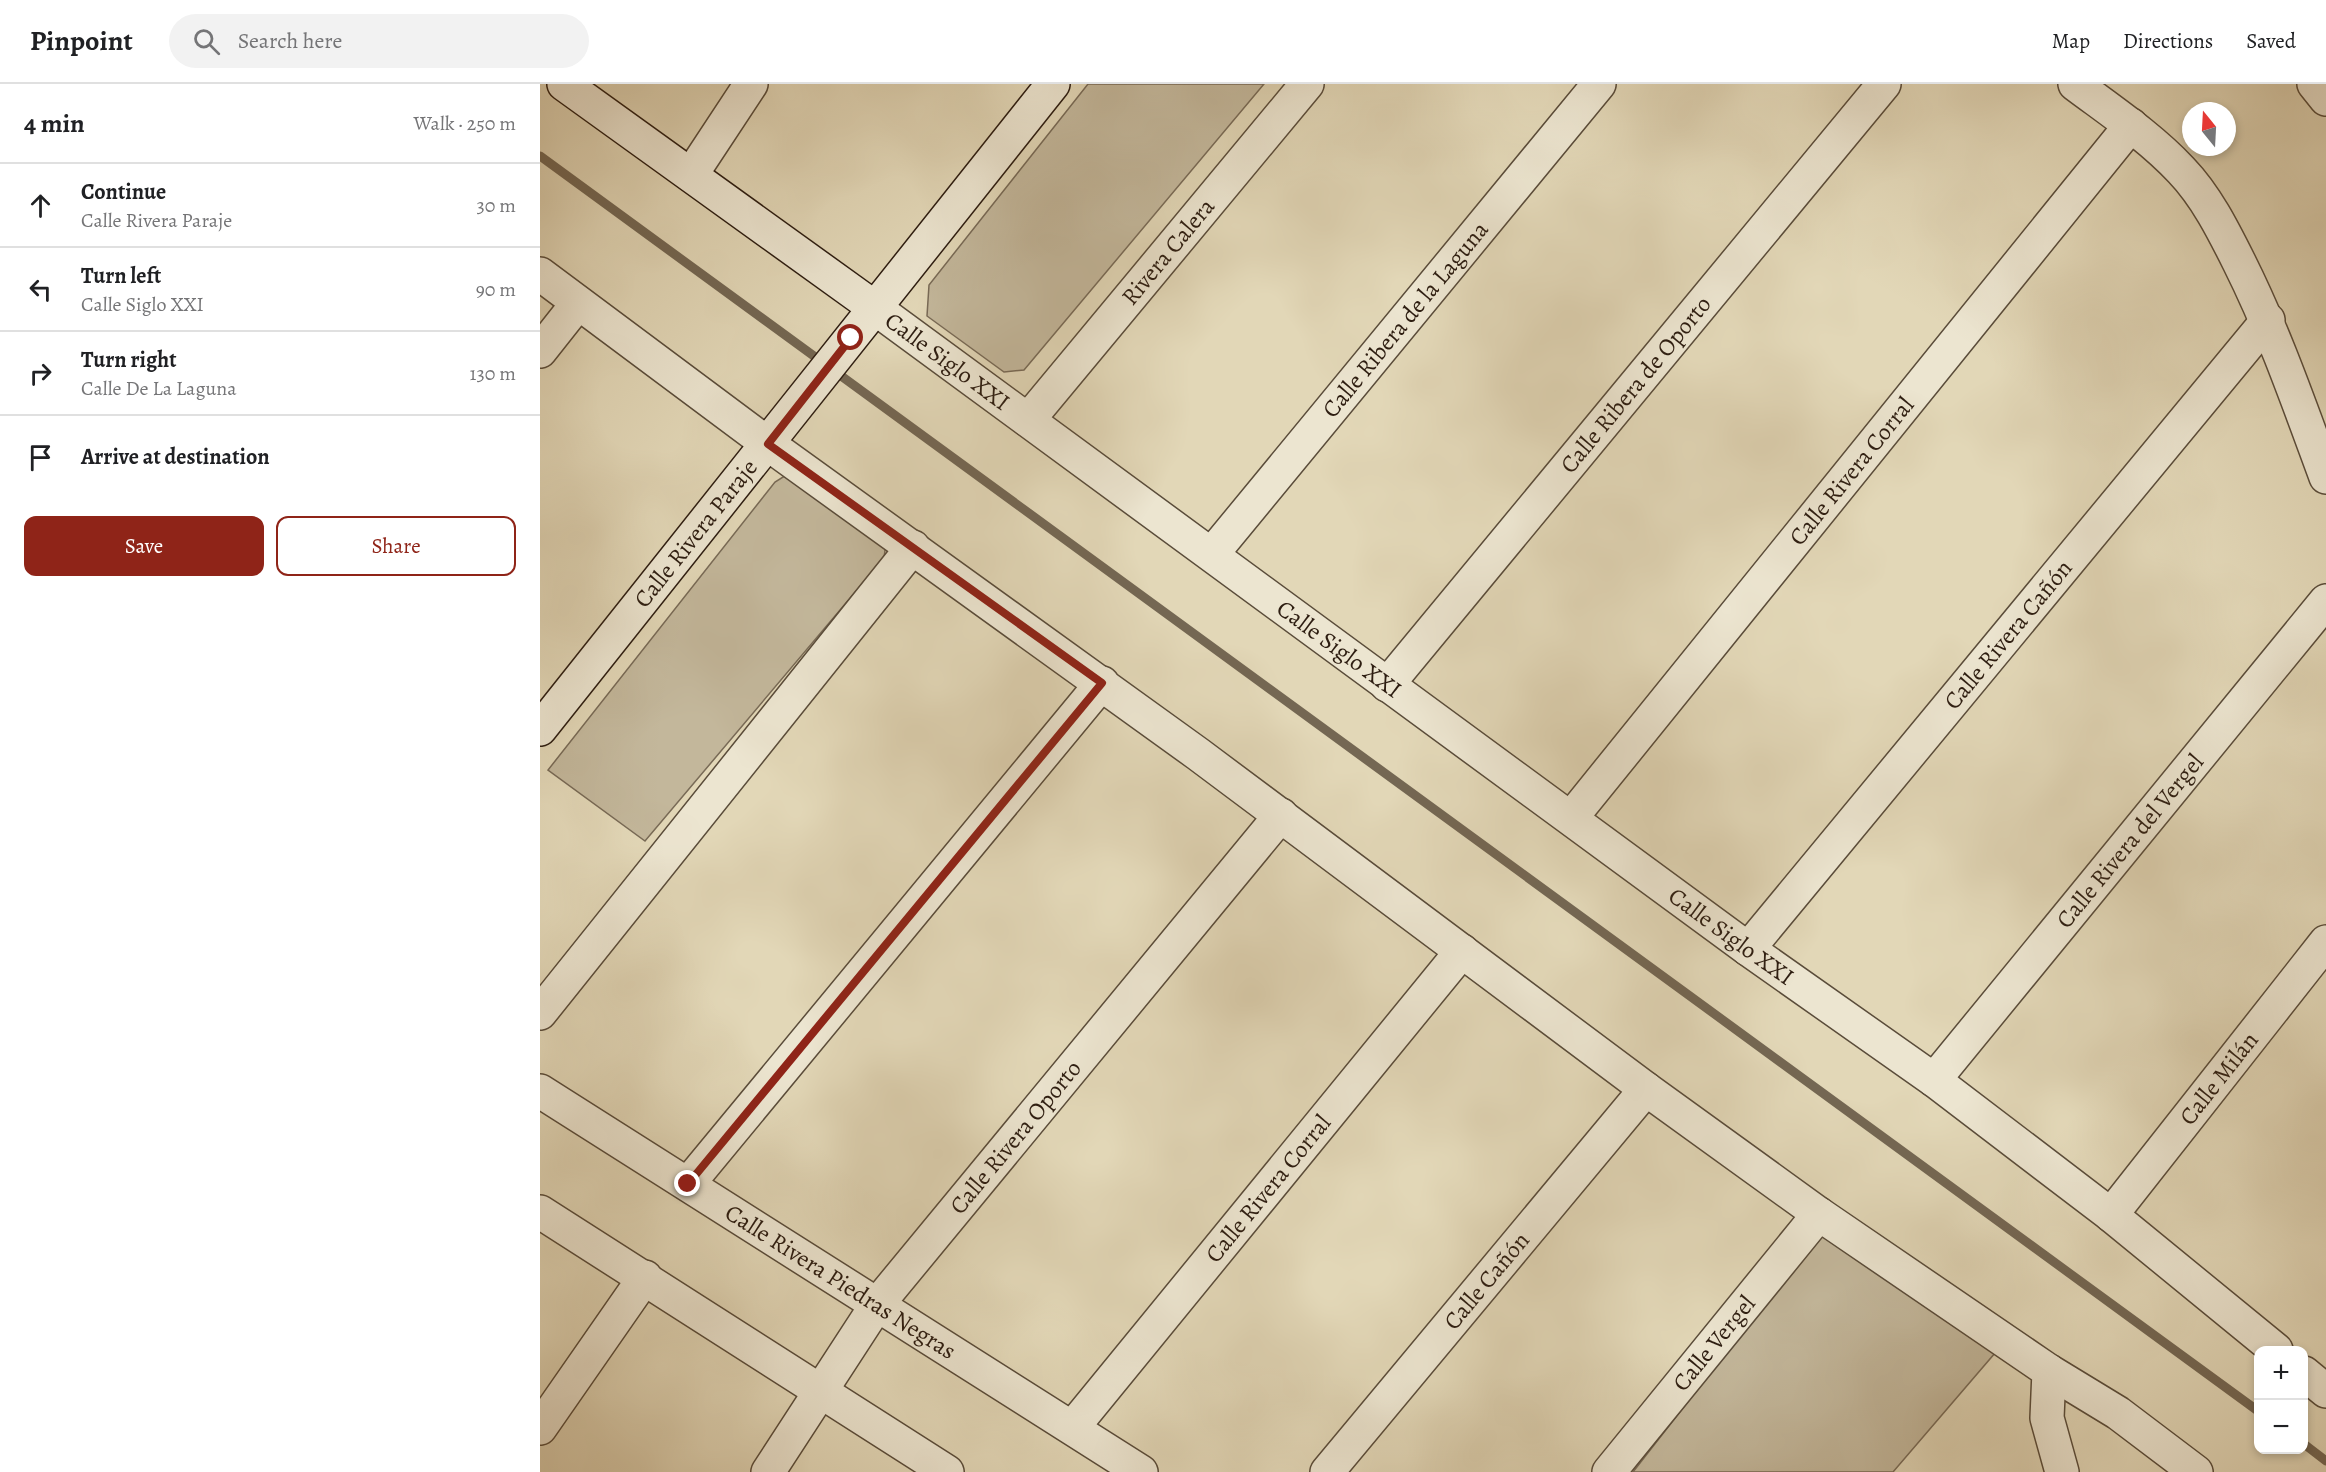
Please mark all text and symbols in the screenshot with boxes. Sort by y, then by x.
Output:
search box [169,14,589,68]
text: Pinpoint [30,22,133,60]
icon: search [190,25,223,58]
text: Search here [238,26,342,56]
text: Map [2052,27,2090,55]
text: Directions [2123,27,2213,55]
text: Saved [2246,27,2296,55]
north arrow [2182,102,2236,156]
text: 4 min [24,106,85,141]
text: Walk · 250 m [414,110,516,137]
text: Continue [81,177,166,207]
icon: ahead [24,189,57,222]
street label: Rivera Calera [1114,191,1222,312]
text: 30 m [476,192,516,219]
text: Calle Rivera Paraje [81,207,232,234]
street label: Calle Ribera de la Laguna [1315,214,1496,424]
text: Turn left [81,261,161,291]
icon: left [24,273,57,306]
text: 90 m [476,276,516,303]
street label: Calle Ribera de Oporto [1553,289,1718,480]
text: Calle Siglo XXI [81,291,204,318]
street label: Calle Siglo XXI [879,305,1016,418]
route start [837,324,863,350]
text: Turn right [81,345,177,375]
icon: right [24,357,57,390]
text: 130 m [470,360,516,387]
text: Calle De La Laguna [81,375,237,402]
street label: Calle Rivera Corral [1782,390,1921,552]
icon: arrive [24,441,57,474]
text: Arrive at destination [81,442,270,472]
street label: Calle Rivera Paraje [627,452,765,614]
button: Save [24,516,264,576]
button: Share [276,516,516,576]
street label: Calle Rivera Cañón [1937,553,2079,716]
street label: Calle Siglo XXI [1270,592,1408,705]
street label: Calle Rivera del Vergel [2049,747,2211,935]
street label: Calle Siglo XXI [1662,880,1800,992]
street label: Calle Milán [2172,1025,2265,1132]
street label: Calle Rivera Oporto [942,1053,1088,1221]
street label: Calle Rivera Corral [1198,1108,1338,1269]
route end [674,1170,700,1196]
street label: Calle Rivera Piedras Negras [719,1196,962,1367]
street label: Calle Cañón [1436,1225,1537,1336]
street label: Calle Vergel [1665,1288,1763,1398]
map controls [2254,1346,2308,1454]
button: + [2254,1346,2308,1400]
button: − [2254,1400,2308,1454]

